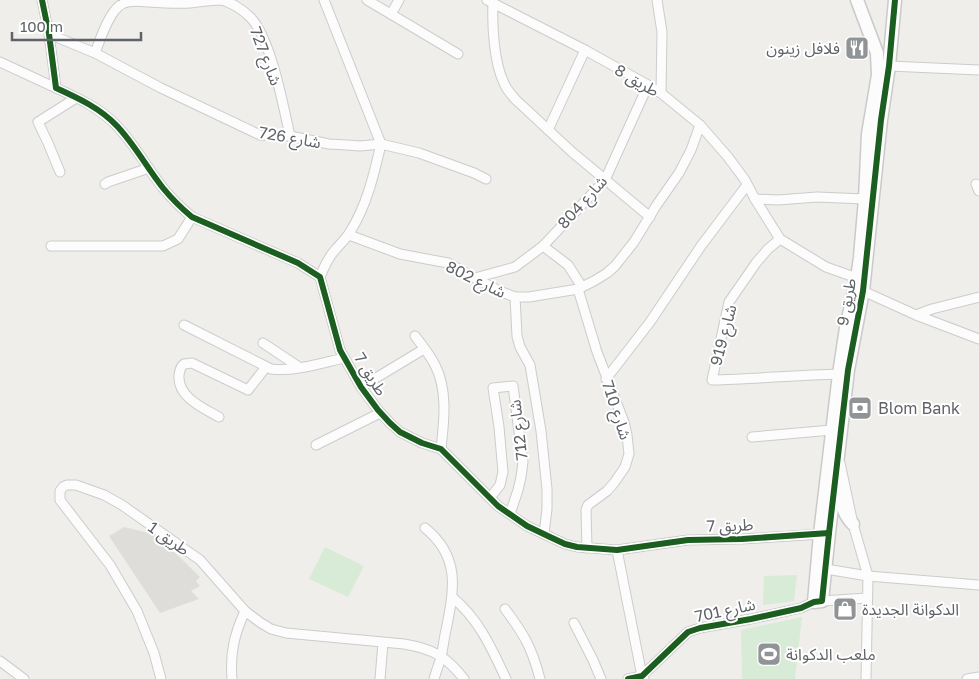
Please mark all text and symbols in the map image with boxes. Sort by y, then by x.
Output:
scale bar [12,10,141,42]
text: 100 m [20,17,63,35]
street label: شارع 727 [243,24,286,89]
restaurant icon: فلافل زينون [844,35,870,61]
place label: فلافل زينون [766,38,840,58]
street label: طريق 8 [611,59,663,102]
street label: شارع 726 [257,122,323,155]
street label: شارع 804 [553,171,613,235]
street label: شارع 802 [441,256,509,305]
street label: 9 طريق [832,276,861,328]
street label: شارع 919 [705,302,744,368]
street label: 7 طريق [349,349,392,400]
street label: شارع 710 [595,378,636,443]
bank icon: Blom Bank [847,395,873,421]
street label: شارع 712 [504,398,535,461]
place label: Blom Bank [878,398,960,418]
street label: 7 طريق [706,514,754,537]
street label: طريق 1 [144,517,194,560]
street label: شارع 701 [693,594,758,629]
shop icon: الدكوانة الجديدة [832,596,858,622]
place label: الدكوانة الجديدة [862,599,959,619]
sports icon: ملعب الدكوانة [756,641,782,667]
place label: ملعب الدكوانة [786,644,876,664]

